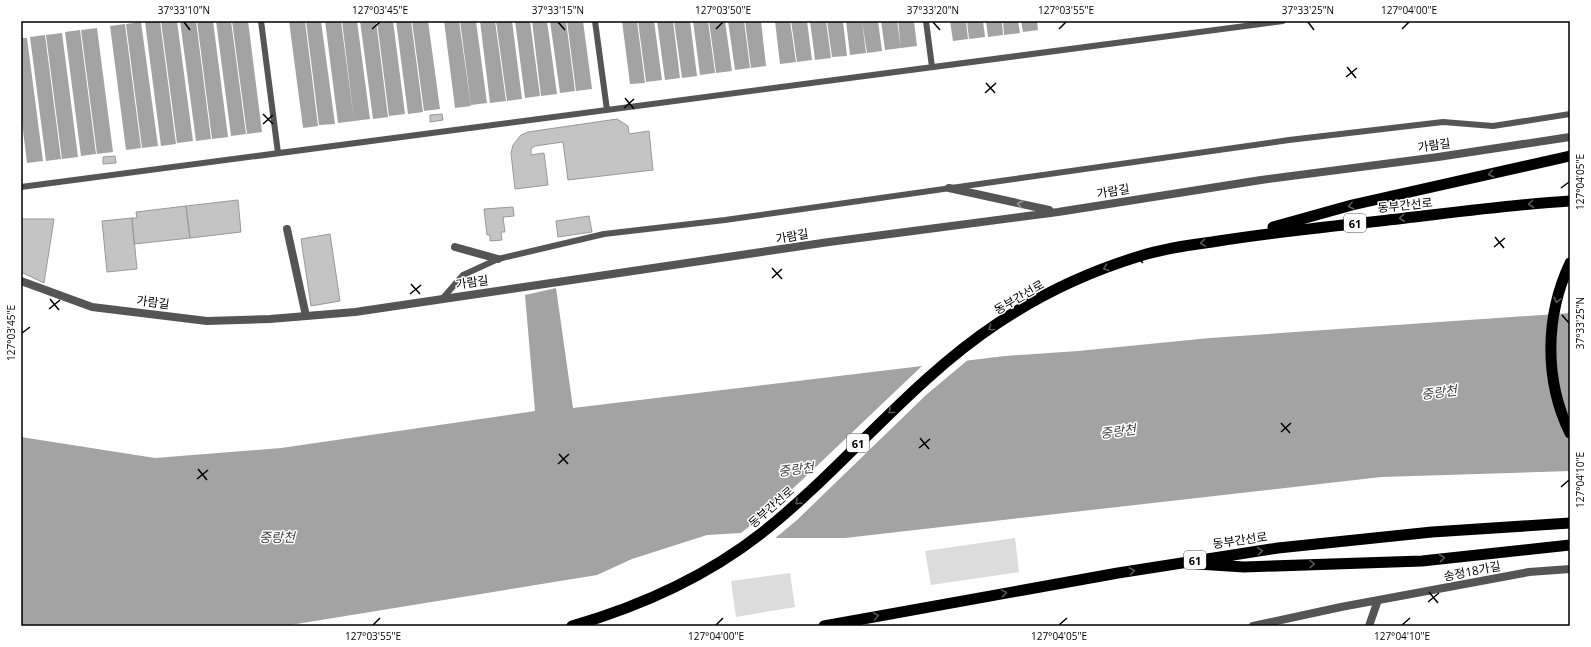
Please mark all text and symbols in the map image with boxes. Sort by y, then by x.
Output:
text: 37°33'10"N [158,3,210,17]
text: 127°03'45"E [352,3,408,17]
text: 37°33'15"N [532,3,584,17]
text: 127°03'50"E [695,3,751,17]
text: 37°33'20"N [907,3,959,17]
text: 127°03'55"E [1038,3,1094,17]
text: 37°33'25"N [1282,3,1334,17]
text: 127°04'00"E [1381,3,1437,17]
street label: 가람길 [1416,134,1452,156]
text: 127°04'05"E [1573,154,1587,210]
one-way arrow [1488,169,1494,177]
street label: 가람길 [1095,180,1131,202]
street label: 동부간선로 [1377,194,1433,216]
one-way arrow [1528,199,1534,208]
one-way arrow [1017,200,1023,208]
one-way arrow [1347,201,1354,209]
road number: 61 [1344,214,1366,232]
one-way arrow [1399,214,1405,223]
street label: 가람길 [774,225,810,247]
one-way arrow [1200,238,1207,247]
one-way arrow [1102,264,1109,272]
street label: 가람길 [454,271,490,293]
street label: 동부간선로 [991,276,1047,318]
street label: 가람길 [136,292,170,312]
one-way arrow [1554,297,1562,303]
text: 37°33'25"N [1573,297,1587,349]
text: 127°03'45"E [4,305,18,361]
one-way arrow [988,323,995,330]
water label: 중랑천 [1420,381,1459,403]
one-way arrow [888,407,896,414]
water label: 중랑천 [1099,420,1138,442]
road number: 61 [847,434,869,452]
text: 127°04'10"E [1573,452,1587,508]
water label: 중랑천 [777,458,816,480]
street label: 동부간선로 [745,482,797,532]
one-way arrow [795,497,802,504]
water label: 중랑천 [259,528,296,546]
street label: 동부간선로 [1211,528,1269,552]
one-way arrow [1257,547,1263,556]
road number: 61 [1184,551,1206,569]
one-way arrow [1439,554,1445,563]
street label: 송정18가길 [1442,557,1502,585]
one-way arrow [1309,560,1315,568]
one-way arrow [1129,567,1135,575]
one-way arrow [1001,590,1007,598]
one-way arrow [873,613,879,621]
text: 127°03'55"E [345,629,401,643]
text: 127°04'00"E [688,629,744,643]
text: 127°04'05"E [1031,629,1087,643]
text: 127°04'10"E [1374,629,1430,643]

